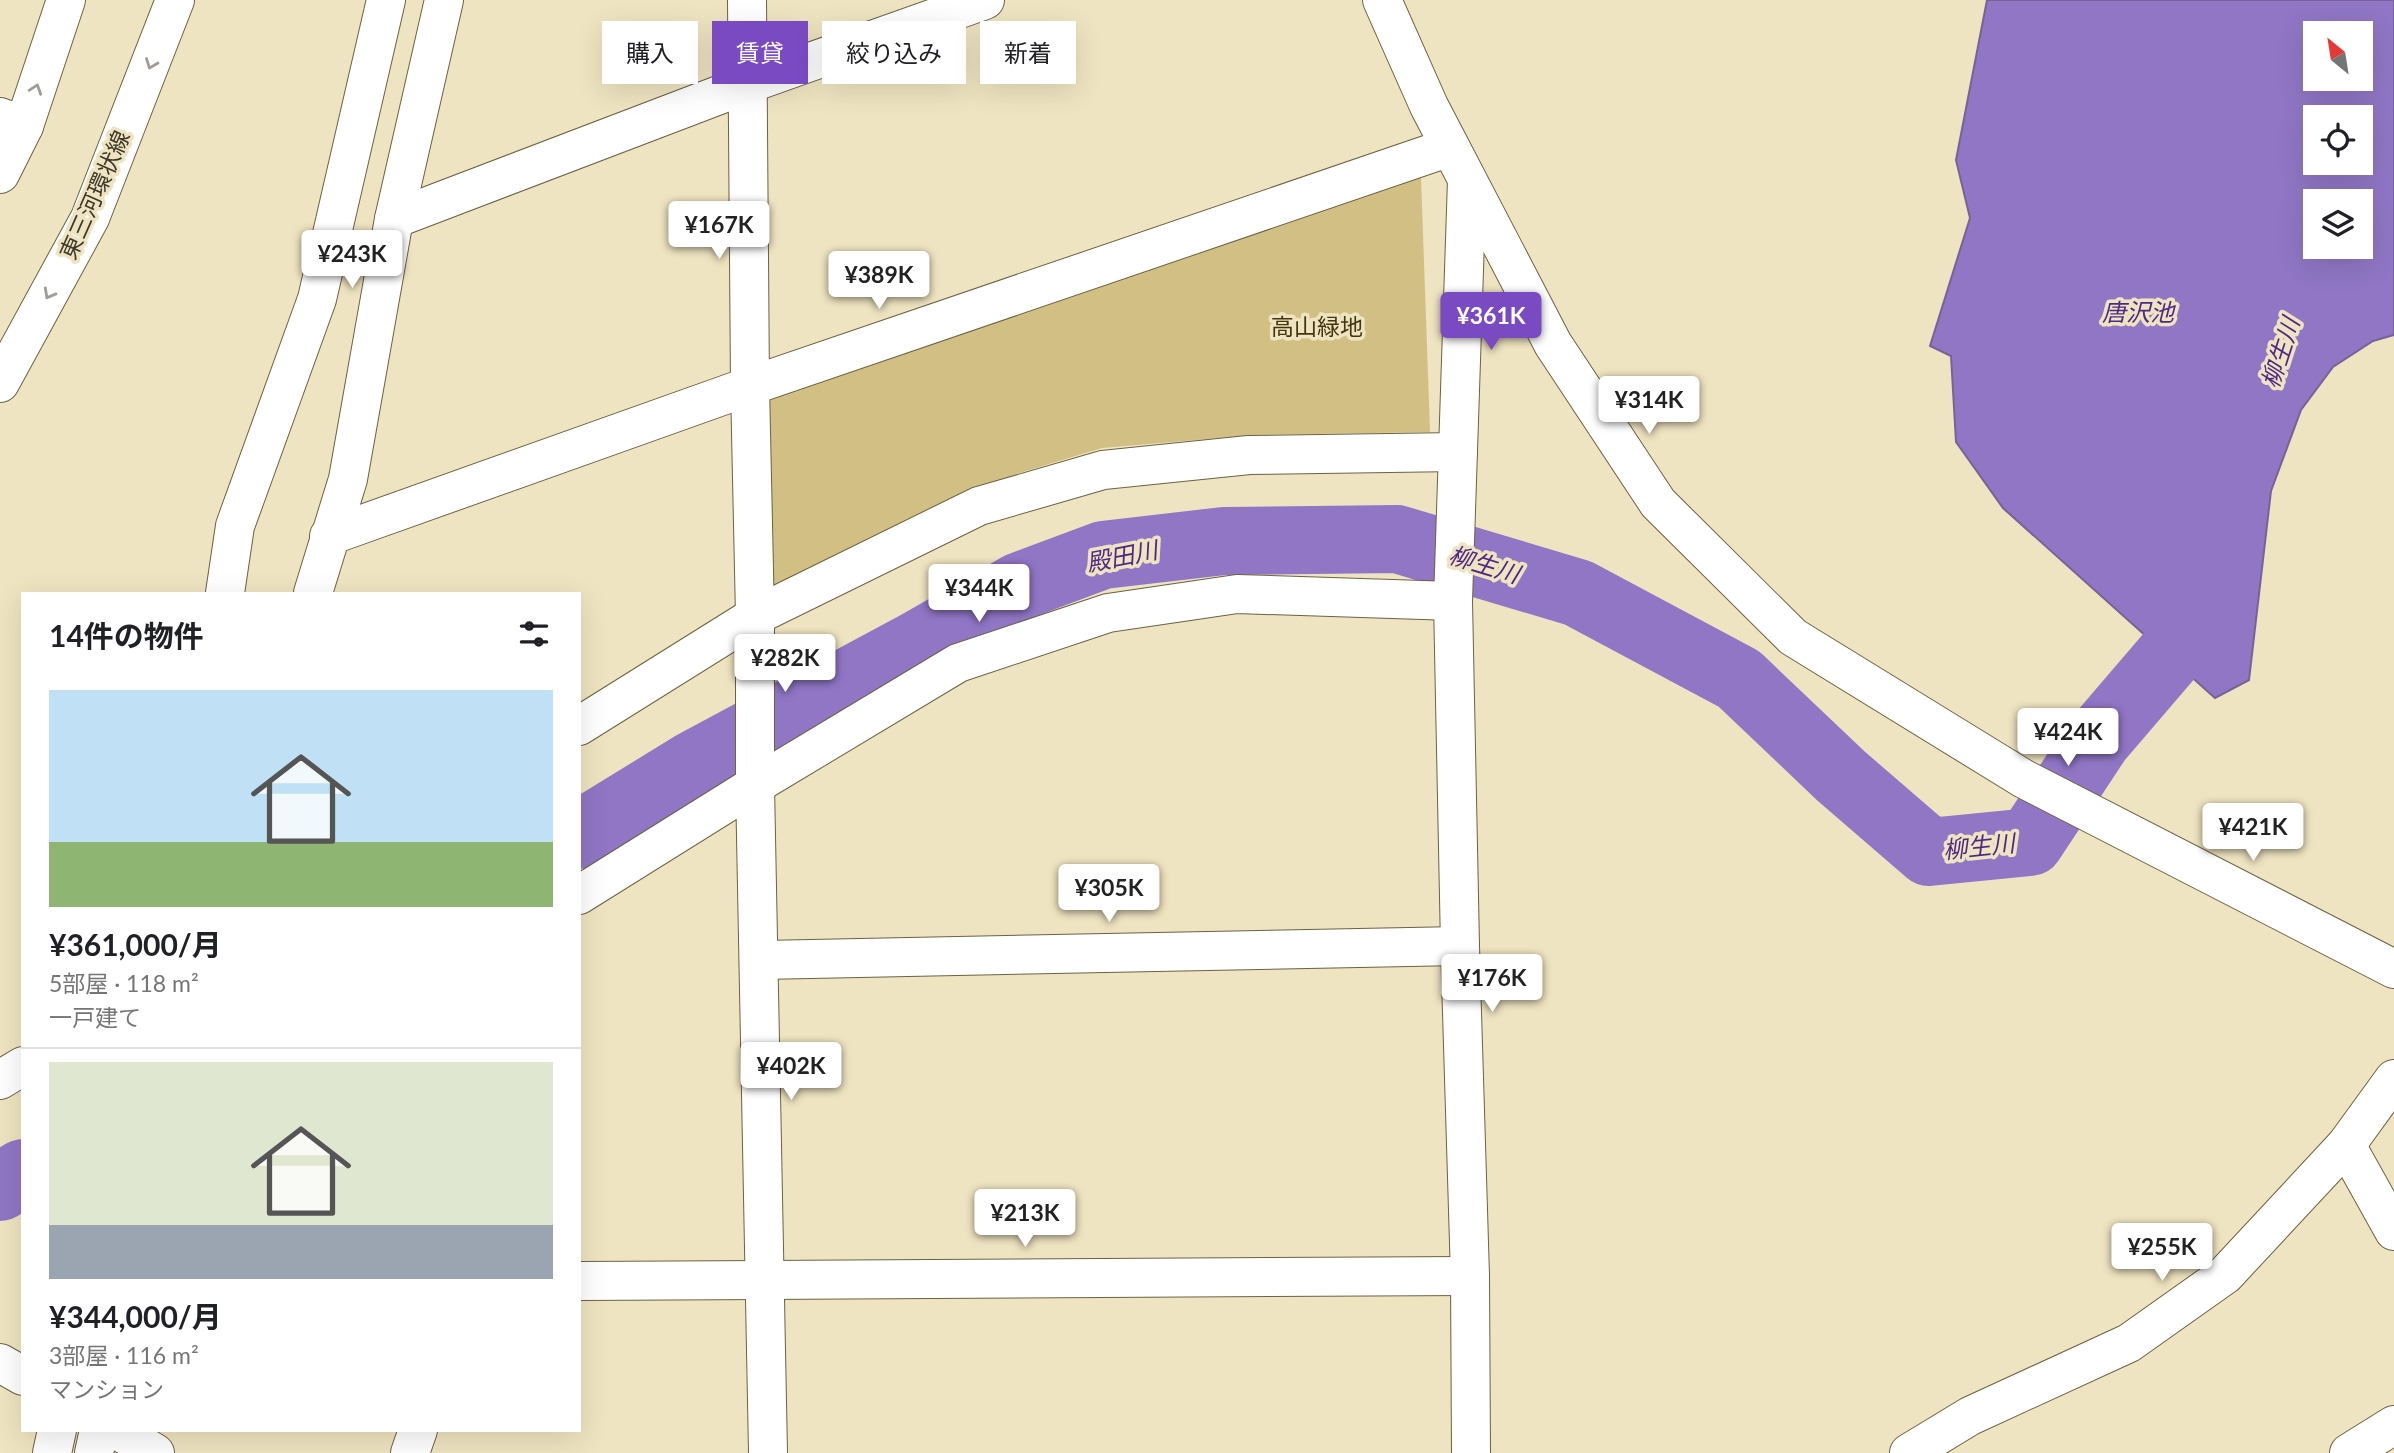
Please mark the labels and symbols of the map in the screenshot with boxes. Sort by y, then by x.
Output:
north arrow [2303,21,2373,91]
one-way arrow [145,57,159,69]
one-way arrow [28,83,42,95]
street label: 東三河環状線 [53,126,135,263]
pin: ¥167K [670,202,768,261]
pin: ¥243K [303,230,401,290]
pin: ¥389K [830,252,928,311]
one-way arrow [44,286,57,299]
pin: ¥361K [1442,292,1540,352]
water label: 唐沢池 [2102,297,2176,326]
water label: 柳生川 [2255,311,2305,391]
park label: 高山緑地 [1271,312,1363,340]
pin: ¥314K [1600,376,1698,436]
water label: 殿田川 [1084,534,1163,577]
water label: 柳生川 [1446,539,1526,589]
pin: ¥344K [930,564,1028,624]
pin: ¥282K [736,634,834,694]
pin: ¥424K [2019,708,2117,768]
pin: ¥421K [2204,804,2302,863]
water label: 柳生川 [1942,827,2019,864]
pin: ¥305K [1060,864,1158,924]
pin: ¥176K [1443,954,1541,1014]
pin: ¥402K [742,1042,840,1102]
pin: ¥213K [976,1190,1074,1249]
pin: ¥255K [2113,1224,2211,1283]

